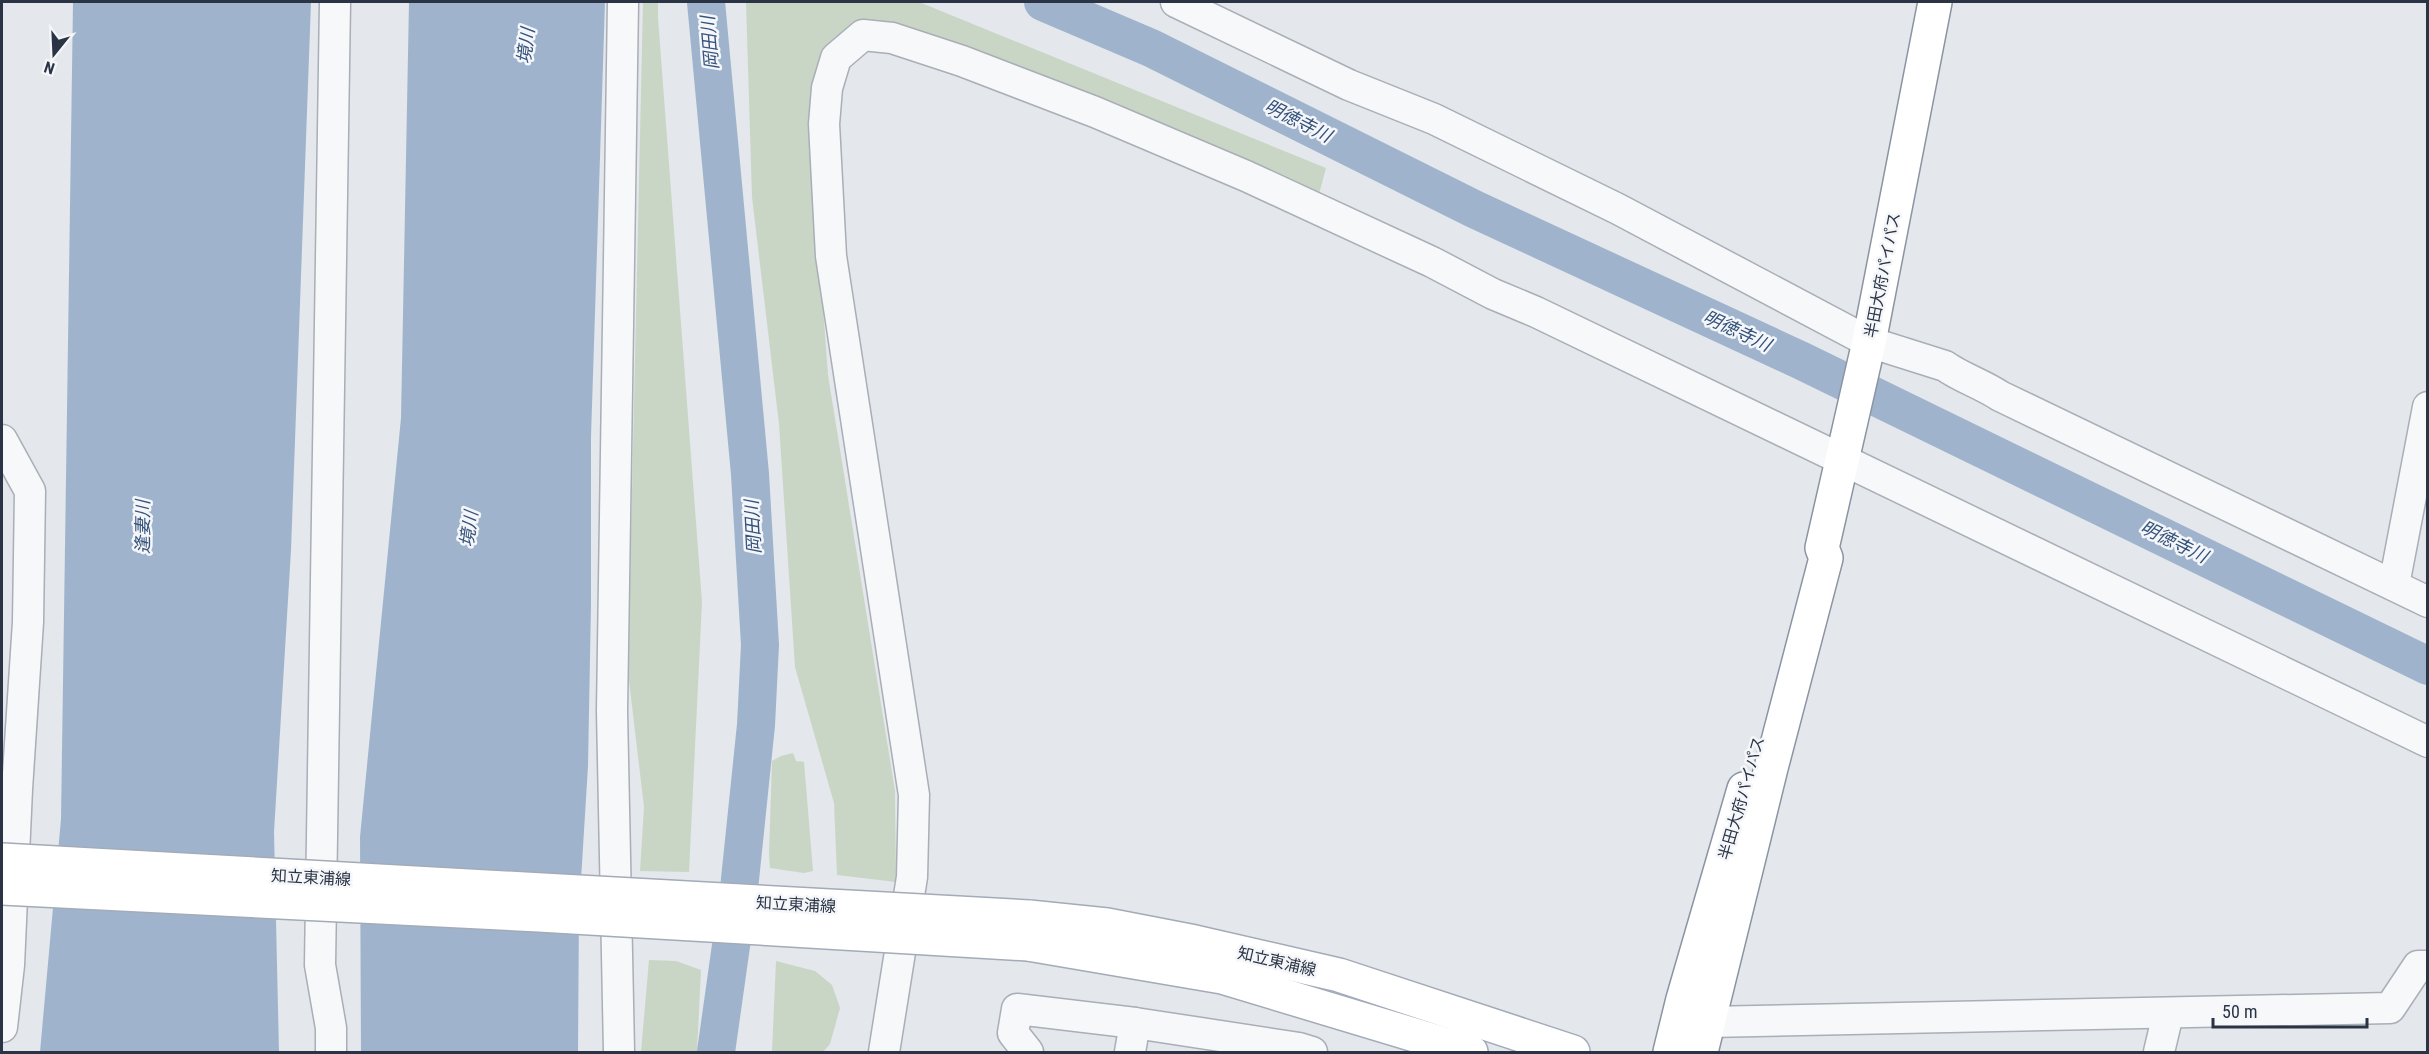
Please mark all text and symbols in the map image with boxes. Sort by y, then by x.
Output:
water label: 岡田川 [697,13,722,71]
north arrow [24,24,84,84]
water label: 境川 [513,25,538,65]
text: N [42,57,57,78]
water label: 明徳寺川 [1261,95,1337,147]
street label: 半田大府パイパス [1861,211,1904,340]
water label: 明徳寺川 [1700,306,1776,356]
water label: 逢妻川 [132,498,153,554]
water label: 岡田川 [740,498,764,555]
water label: 境川 [456,508,482,548]
water label: 明徳寺川 [2137,516,2213,568]
street label: 半田大府パイパス [1715,734,1768,862]
street label: 知立東浦線 [271,866,351,889]
street label: 知立東浦線 [756,893,836,916]
street label: 知立東浦線 [1236,943,1318,980]
scale bar [2213,991,2368,1029]
text: 50 m [2222,1001,2257,1022]

